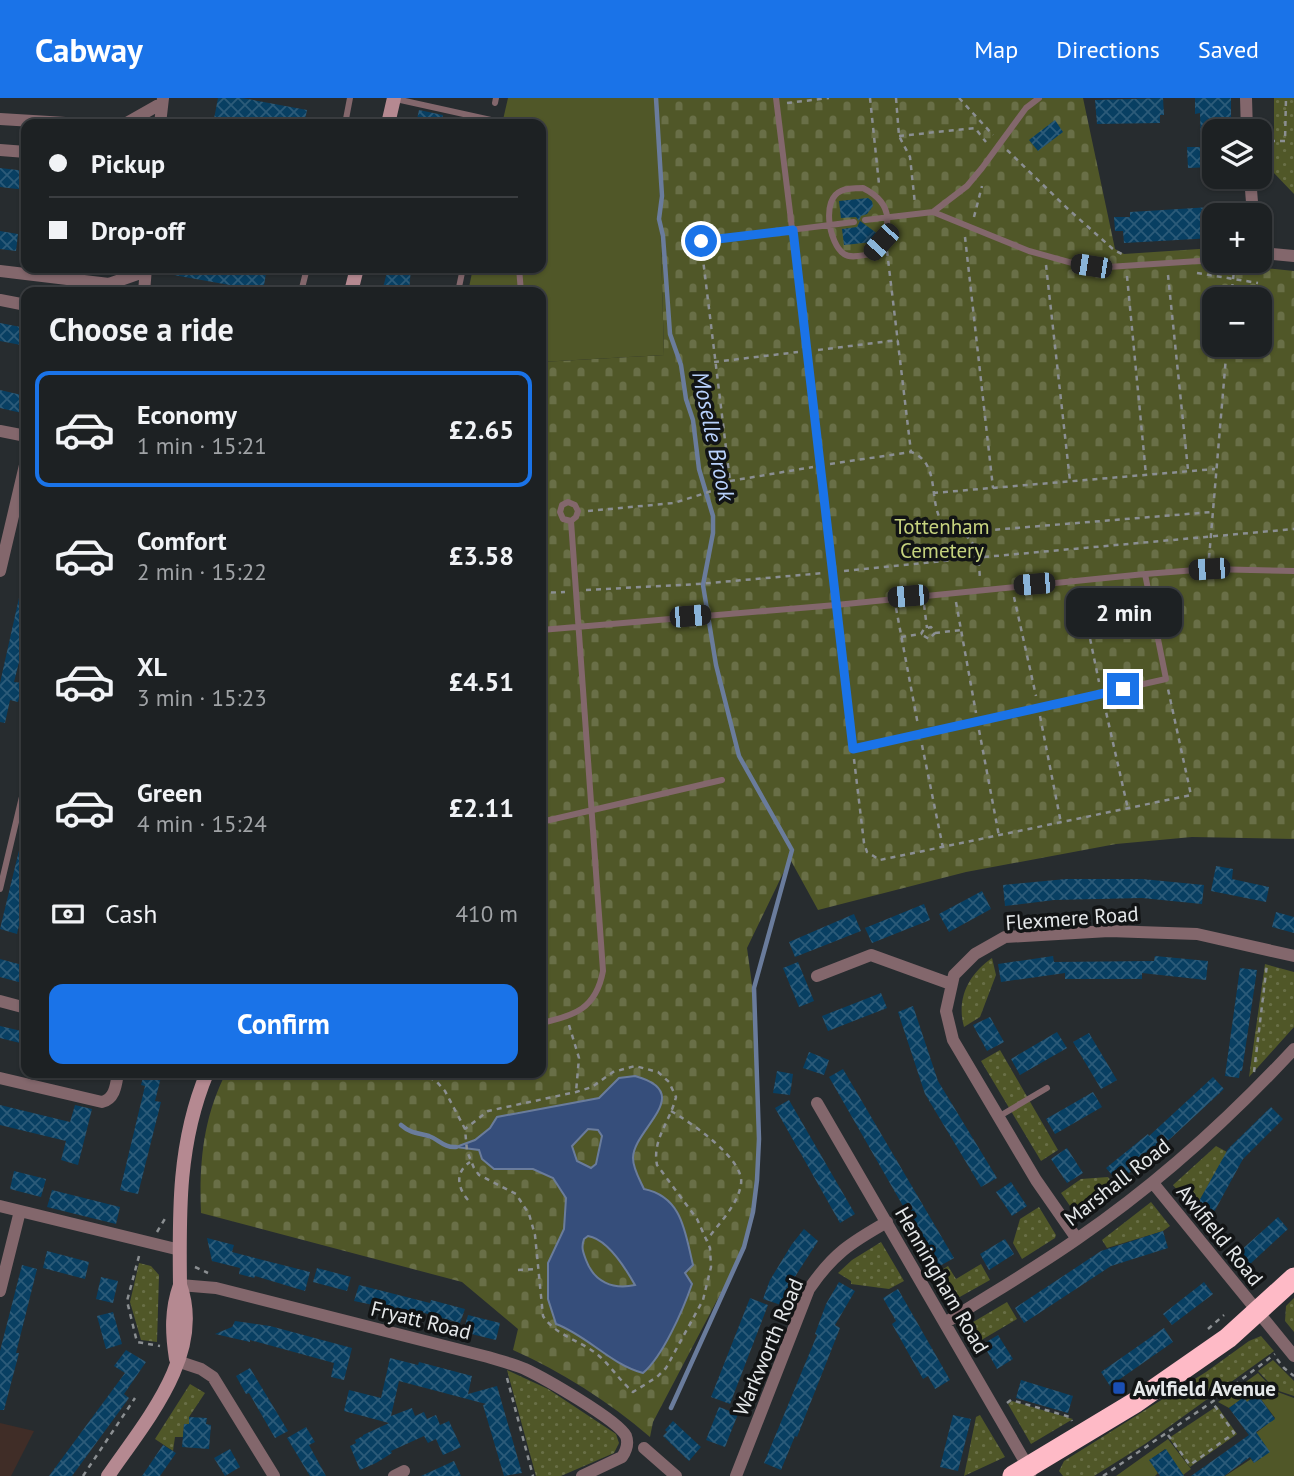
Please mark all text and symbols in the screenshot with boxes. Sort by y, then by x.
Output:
text: Cabway [35,28,143,71]
text: Map [974,34,1018,65]
text: Directions [1056,34,1160,65]
text: Saved [1198,34,1259,65]
map controls [1202,119,1272,357]
button: layers [1202,119,1272,189]
text: Pickup [91,147,165,180]
button: + [1202,203,1272,273]
text: Drop-off [91,214,185,247]
car [860,219,903,265]
route start [685,225,717,257]
car [1069,252,1114,280]
button: − [1202,287,1272,357]
text: Choose a ride [49,308,234,350]
water label: Moselle Brook [686,369,742,505]
icon: car [53,398,116,461]
text: Economy [137,398,237,431]
text: £2.65 [449,413,514,446]
text: 1 min · 15:21 [137,431,267,460]
park label: Tottenham Cemetery [894,513,990,564]
icon: car [53,524,116,587]
text: Comfort [137,524,227,557]
text: £3.58 [449,539,514,572]
text: 2 min · 15:22 [137,557,267,586]
car [1188,557,1231,581]
car [1013,572,1056,596]
car [887,584,930,608]
callout: 2 min [1065,588,1181,636]
text: 2 min [1096,598,1152,627]
car [669,604,712,628]
icon: car [53,650,116,713]
text: XL [137,650,167,683]
text: £4.51 [449,665,514,698]
route end [1107,673,1139,705]
text: 3 min · 15:23 [137,683,267,712]
icon: car [53,776,116,839]
text: Green [137,776,202,809]
text: £2.11 [449,791,514,824]
text: 4 min · 15:24 [137,809,267,838]
icon: cash [49,895,87,933]
text: Cash [105,897,157,930]
text: 410 m [456,899,518,928]
street label: Flexmere Road [1004,900,1140,936]
button: Confirm [49,984,518,1064]
street label: Marshall Road [1059,1132,1175,1232]
street label: Awlfield Road [1171,1179,1269,1291]
street label: Henningham Road [889,1202,995,1358]
street label: Warkworth Road [727,1274,809,1420]
street label: Fryatt Road [368,1295,474,1345]
place label: Awlfield Avenue [1133,1375,1276,1402]
marker: Awlfield Avenue [1111,1380,1127,1396]

